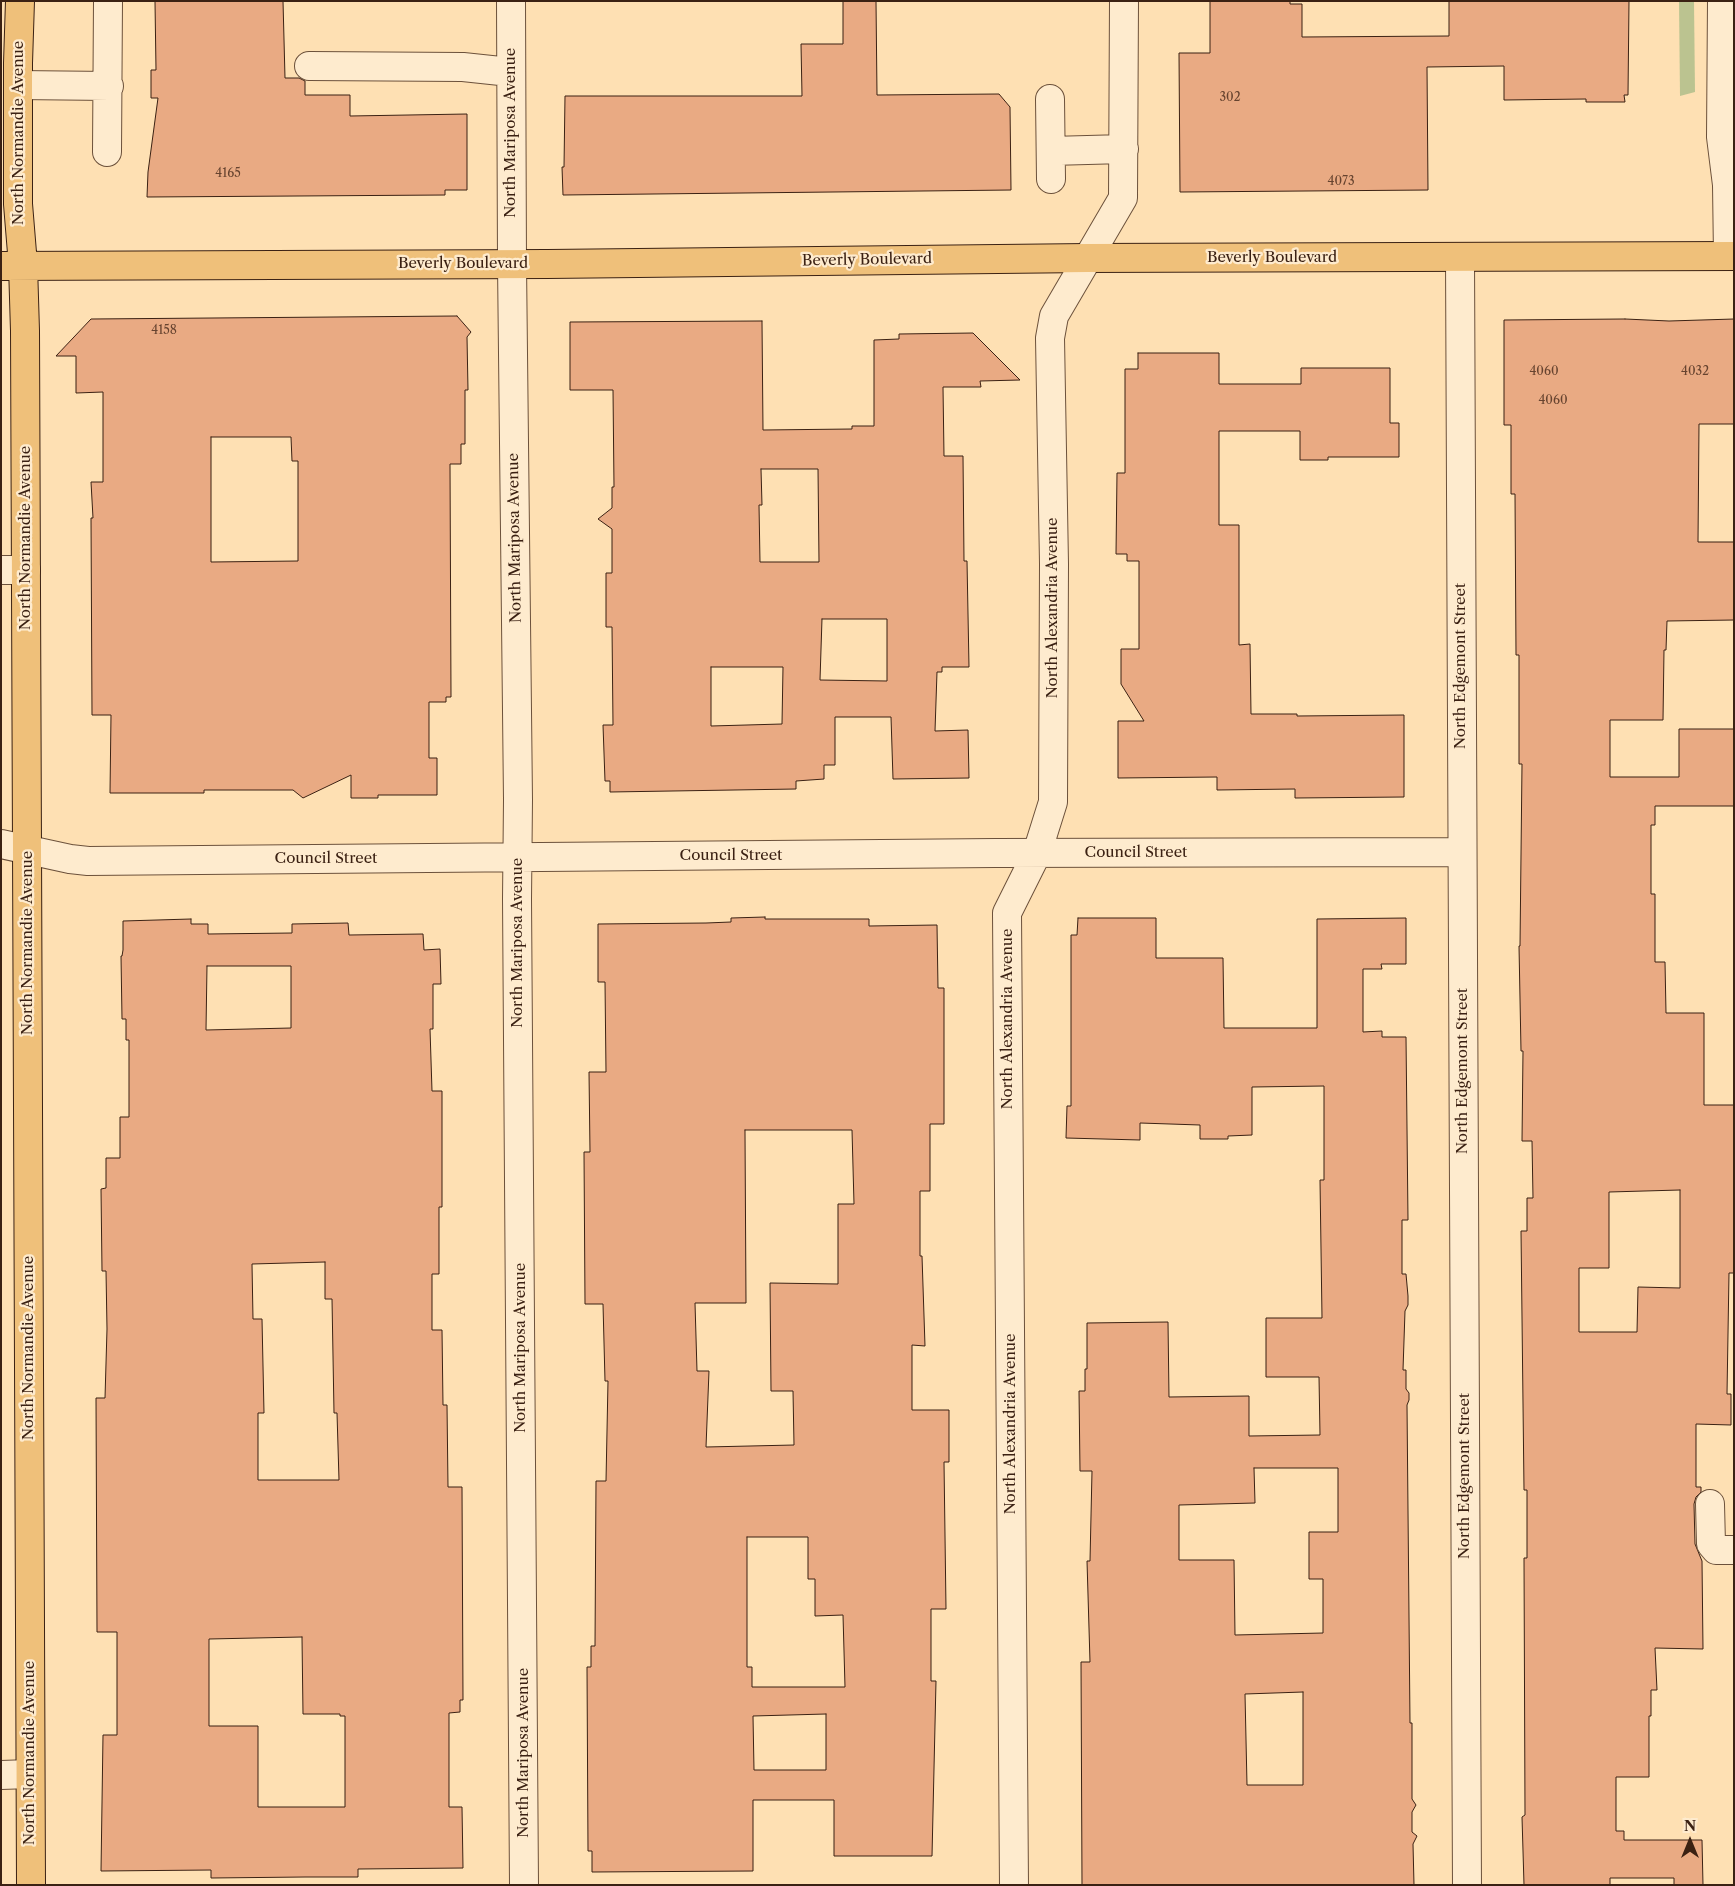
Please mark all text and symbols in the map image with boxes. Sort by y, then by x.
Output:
street label: North Normandie Avenue [10,41,28,225]
street label: North Mariposa Avenue [502,48,520,218]
house number: 302 [1219,91,1241,105]
house number: 4165 [215,167,241,181]
house number: 4073 [1327,175,1355,189]
street label: Beverly Boulevard [1207,249,1337,267]
street label: Beverly Boulevard [802,250,932,270]
street label: Beverly Boulevard [398,255,528,273]
house number: 4158 [151,324,177,338]
house number: 4060 [1529,365,1559,379]
house number: 4032 [1681,365,1709,379]
house number: 4060 [1538,394,1568,408]
street label: North Normandie Avenue [17,446,35,630]
street label: North Mariposa Avenue [505,453,525,623]
street label: North Alexandria Avenue [1044,518,1062,698]
street label: North Edgemont Street [1452,583,1470,749]
street label: Council Street [1085,844,1187,862]
street label: Council Street [680,847,782,865]
street label: Council Street [275,850,377,868]
street label: North Normandie Avenue [19,851,37,1035]
street label: North Mariposa Avenue [509,858,527,1028]
street label: North Alexandria Avenue [999,929,1017,1109]
street label: North Edgemont Street [1454,988,1472,1154]
street label: North Normandie Avenue [20,1256,38,1440]
street label: North Mariposa Avenue [512,1263,530,1433]
street label: North Alexandria Avenue [1002,1334,1020,1514]
street label: North Edgemont Street [1456,1393,1474,1559]
street label: North Normandie Avenue [21,1661,39,1845]
street label: North Mariposa Avenue [515,1668,533,1838]
north arrow [1665,1816,1715,1866]
text: N [1684,1817,1696,1835]

